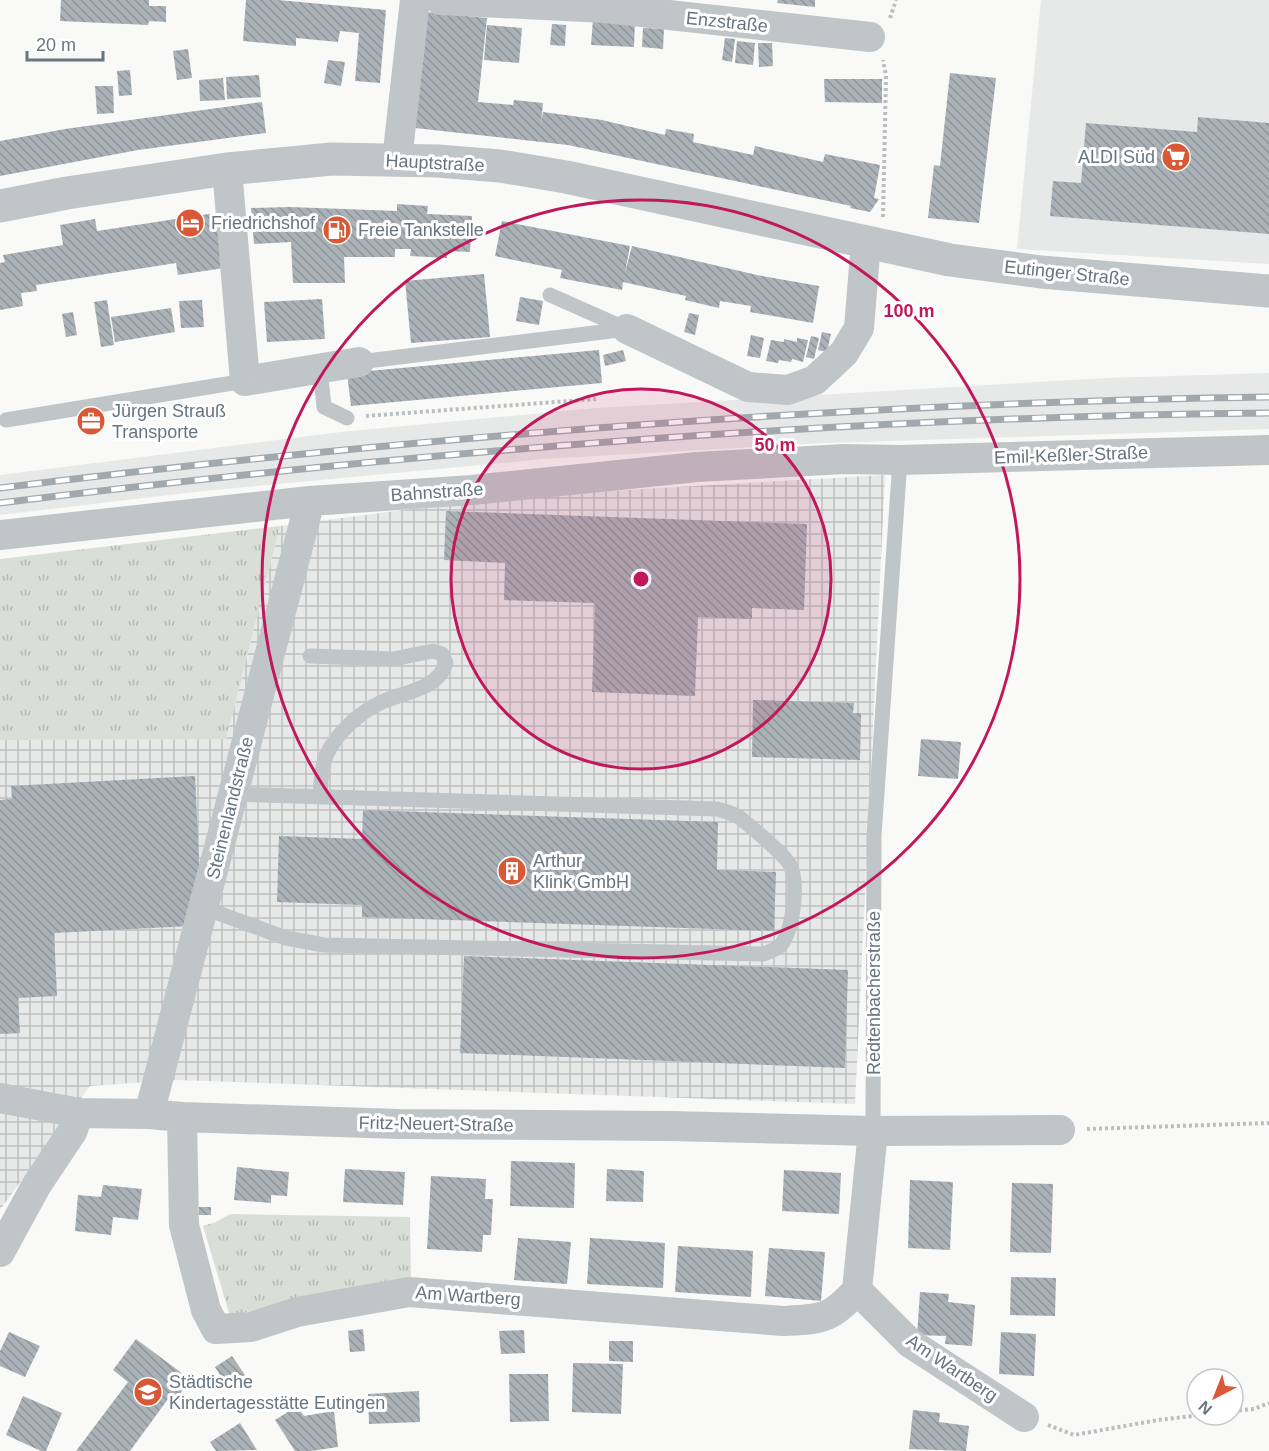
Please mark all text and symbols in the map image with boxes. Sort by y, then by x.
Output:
street label: Enzstraße [685,8,769,36]
scale bar [27,24,104,62]
text: 20 m [36,35,76,55]
supermarket icon: ALDI Süd [1160,141,1192,173]
place label: ALDI Süd [1078,147,1155,167]
street label: Hauptstraße [385,150,485,176]
hotel icon: Friedrichshof [174,207,206,239]
place label: Friedrichshof [211,213,316,233]
fuel station icon: Freie Tankstelle [321,214,353,246]
place label: Freie Tankstelle [358,220,484,240]
street label: Eutinger Straße [1003,256,1131,290]
text: 100 m [883,301,935,321]
place label: Jürgen Strauß Transporte [112,401,226,442]
office icon: Jürgen Strauß Transporte [75,405,107,437]
text: 50 m [754,435,796,455]
street label: Emil-Keßler-Straße [994,442,1148,468]
street label: Bahnstraße [390,479,484,505]
centre of rings [631,569,651,589]
street label: Steinenlandstraße [203,735,257,881]
place label: Arthur Klink GmbH [533,851,629,892]
building icon: Arthur Klink GmbH [496,855,528,887]
street label: Redtenbacherstraße [864,911,884,1075]
street label: Fritz-Neuert-Straße [358,1113,514,1135]
street label: Am Wartberg [415,1282,521,1310]
street label: Am Wartberg [903,1330,1001,1406]
north arrow [1185,1367,1245,1427]
place label: Städtische Kindertagesstätte Eutingen [169,1372,385,1413]
school or university icon: Städtische Kindertagesstätte Eutingen [132,1376,164,1408]
text: N [1195,1398,1215,1418]

